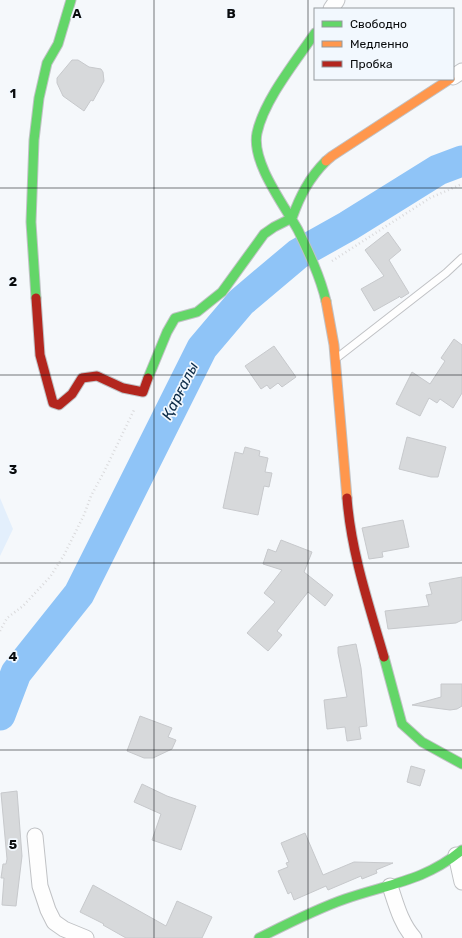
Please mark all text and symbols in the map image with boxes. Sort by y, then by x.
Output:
text: A [72,6,82,21]
text: B [226,6,236,21]
legend [314,8,454,80]
text: Свободно [350,17,407,31]
text: Медленно [350,37,409,51]
text: Пробка [350,57,393,71]
text: 1 [10,86,16,101]
text: 2 [9,274,17,289]
water label: Қарғалы [158,359,202,423]
text: 3 [9,462,18,477]
text: 4 [9,649,18,664]
text: 5 [9,837,17,852]

